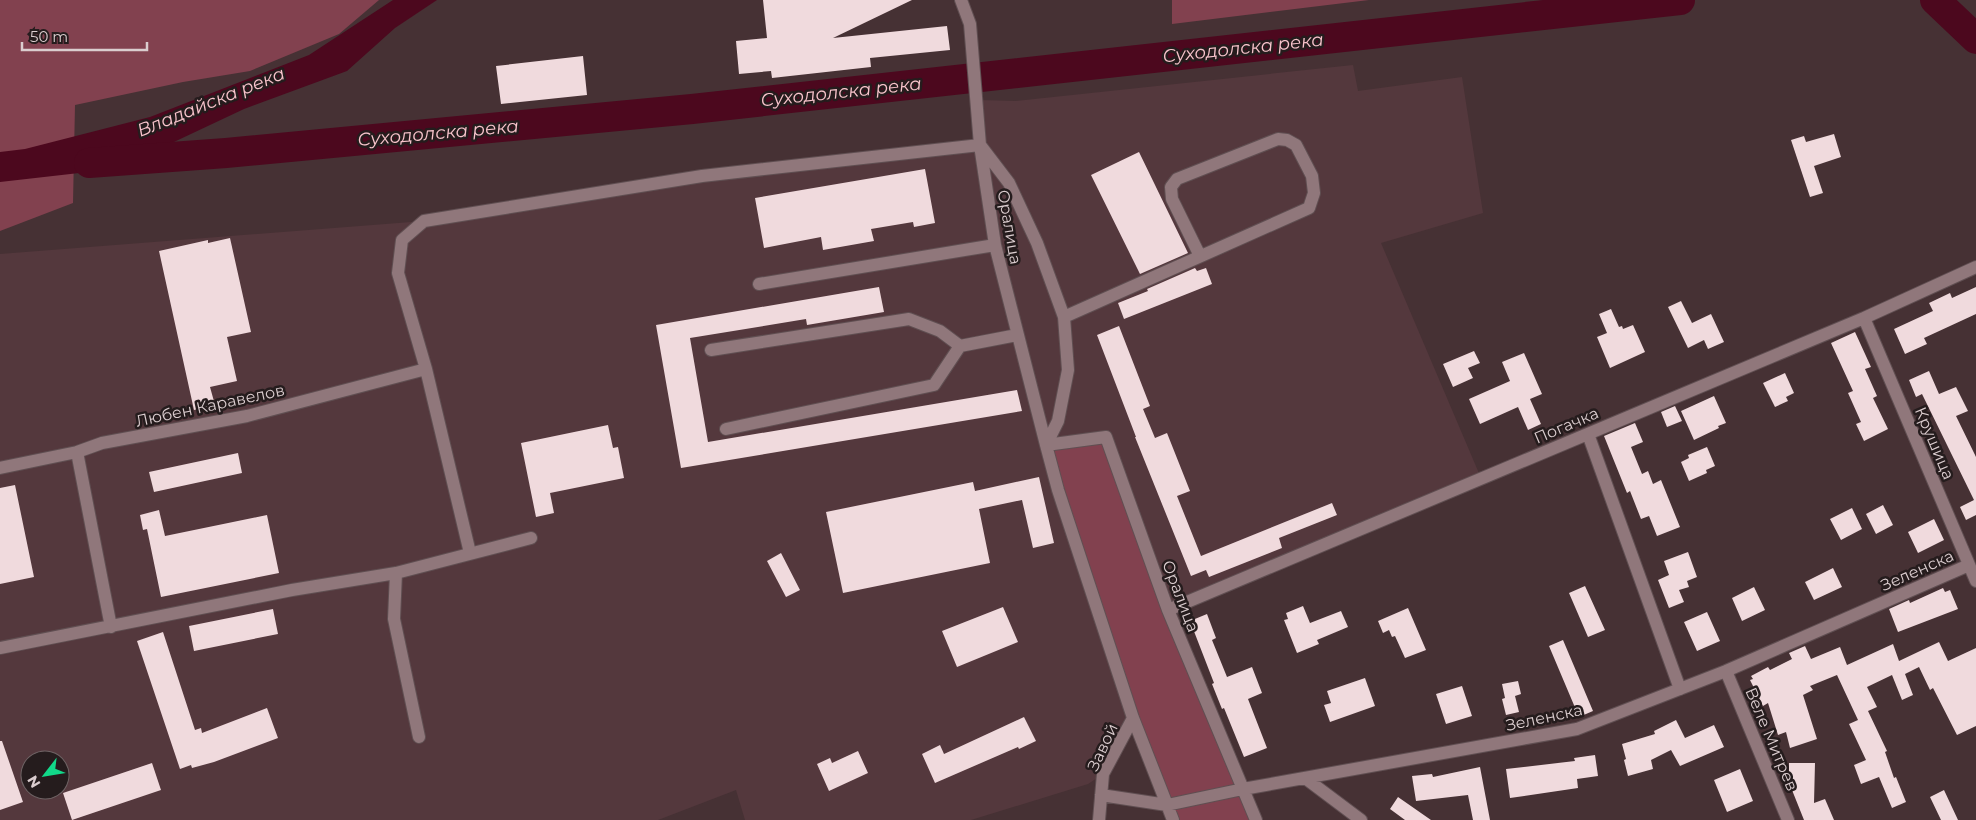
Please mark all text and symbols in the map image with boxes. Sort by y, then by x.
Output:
scale bar [22,20,148,52]
text: 50 m [30,27,68,46]
water label: Суходолска река [1161,29,1325,67]
water label: Владайска река [134,62,288,142]
water label: Суходолска река [759,73,923,111]
water label: Суходолска река [356,115,520,151]
street label: Оралица [994,188,1025,266]
street label: Любен Каравелов [134,380,286,431]
street label: Погачка [1531,403,1601,448]
street label: Крушица [1911,404,1958,482]
street label: Зеленска [1878,546,1957,595]
street label: Оралица [1158,558,1203,635]
street label: Веле Митрев [1741,685,1802,794]
street label: Зеленска [1504,700,1584,735]
street label: Завой [1083,720,1122,774]
north arrow [20,750,70,800]
text: N [23,772,44,791]

